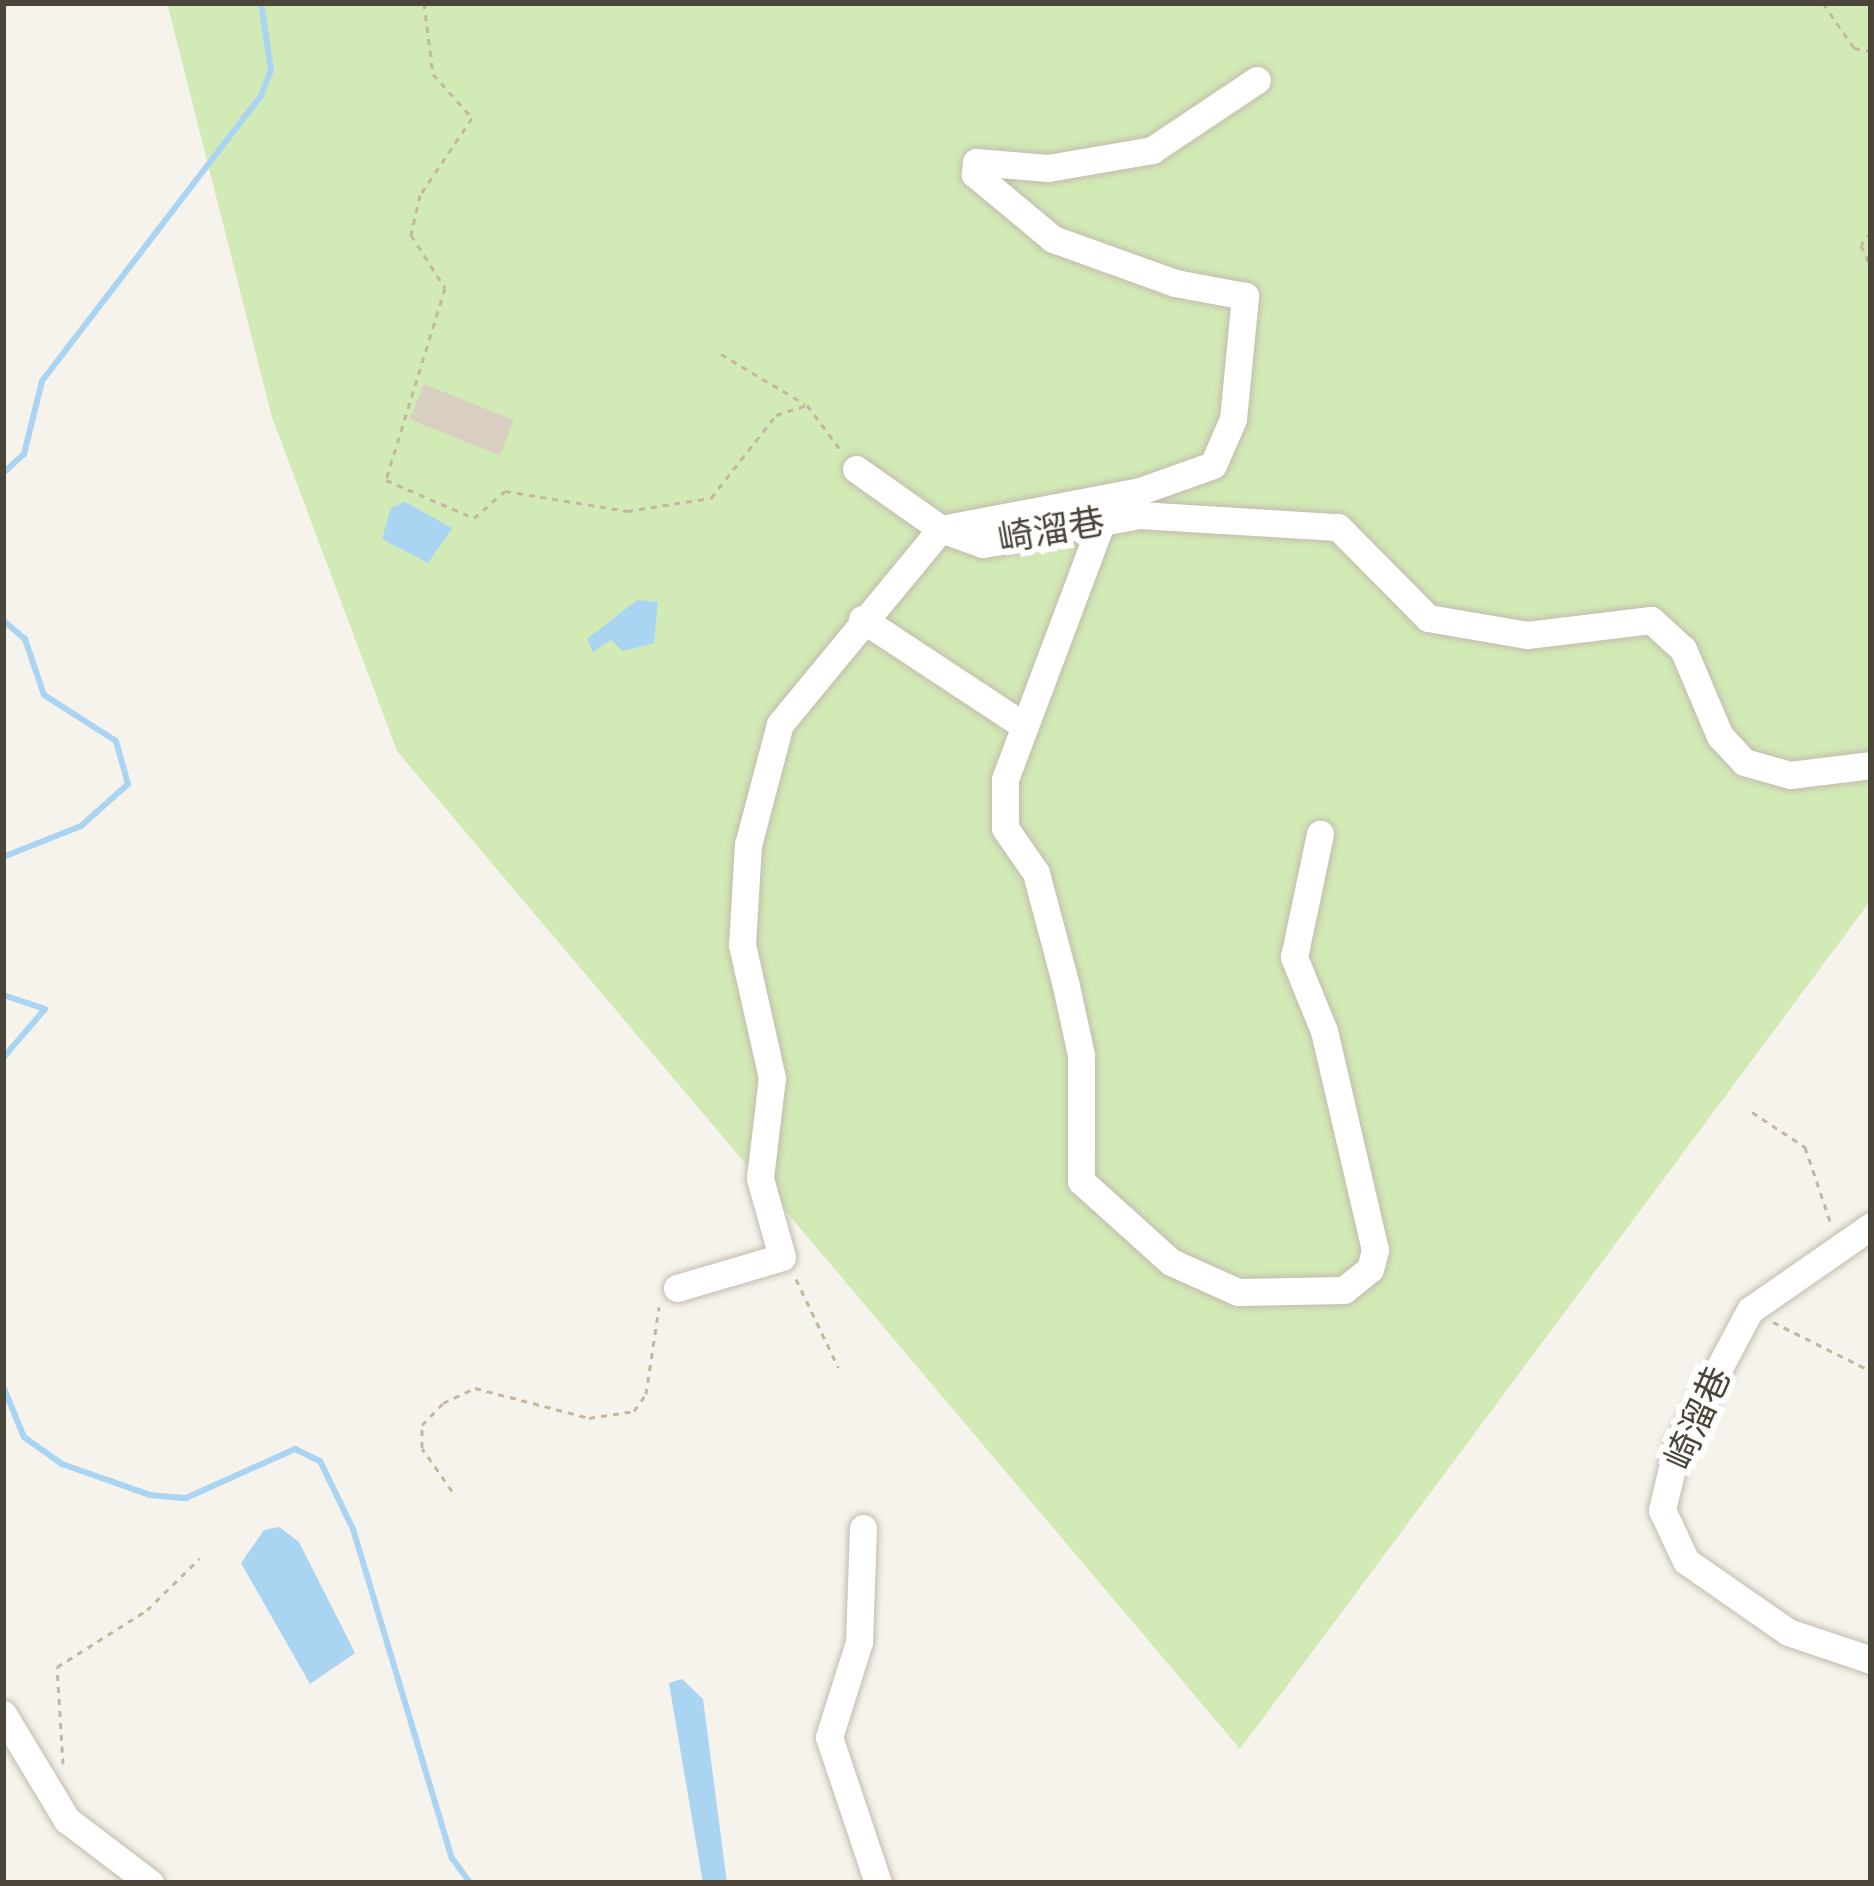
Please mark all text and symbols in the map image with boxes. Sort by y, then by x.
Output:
street label: 崎溜巷 [994,499,1108,561]
street label: 崎溜巷 [1656,1360,1740,1476]

